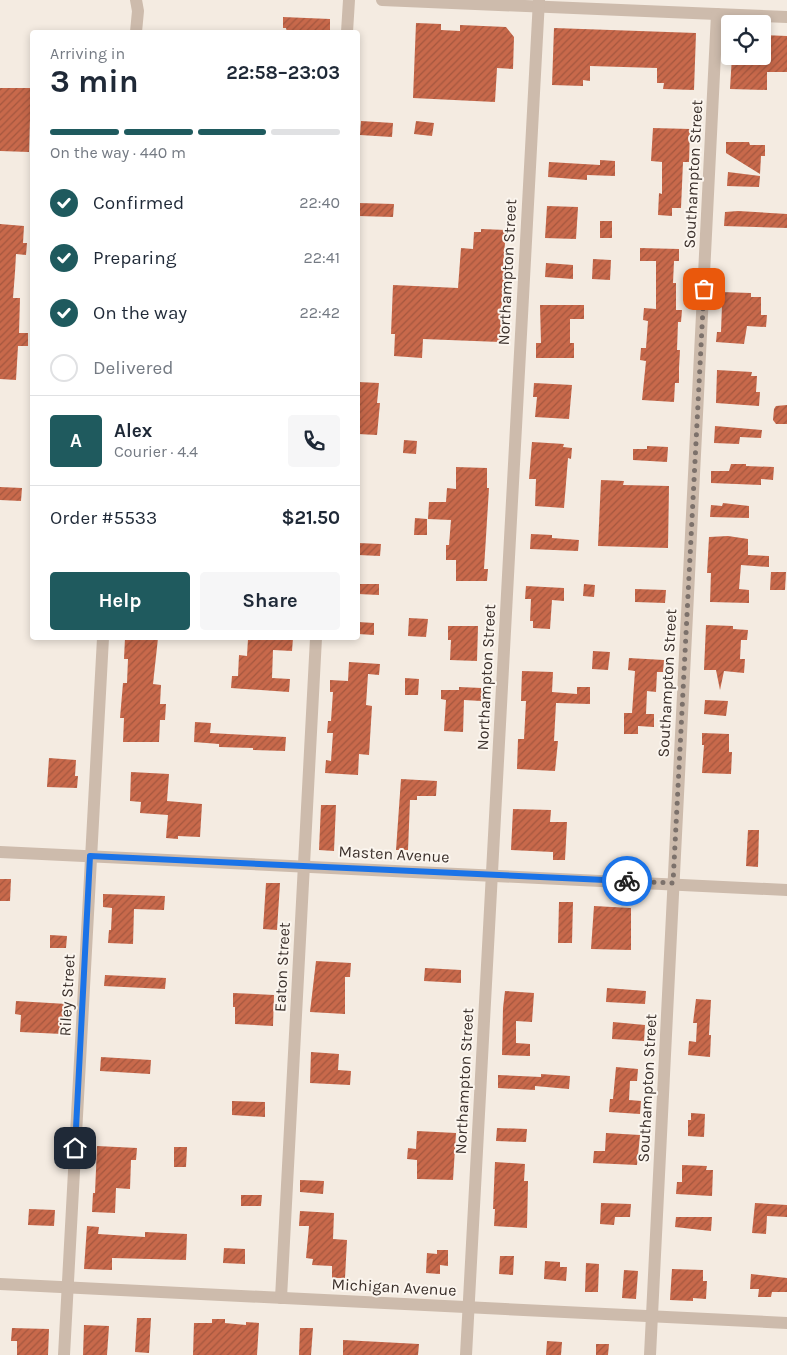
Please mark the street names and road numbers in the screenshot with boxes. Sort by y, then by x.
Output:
street label: Southampton Street [680,99,706,249]
street label: Northampton Street [494,198,520,346]
street label: Northampton Street [473,603,499,751]
street label: Southampton Street [654,608,680,758]
street label: Masten Avenue [338,842,450,866]
street label: Eaton Street [270,922,294,1012]
street label: Riley Street [55,953,79,1037]
street label: Northampton Street [451,1007,477,1155]
street label: Southampton Street [634,1013,660,1163]
street label: Michigan Avenue [331,1274,457,1300]

